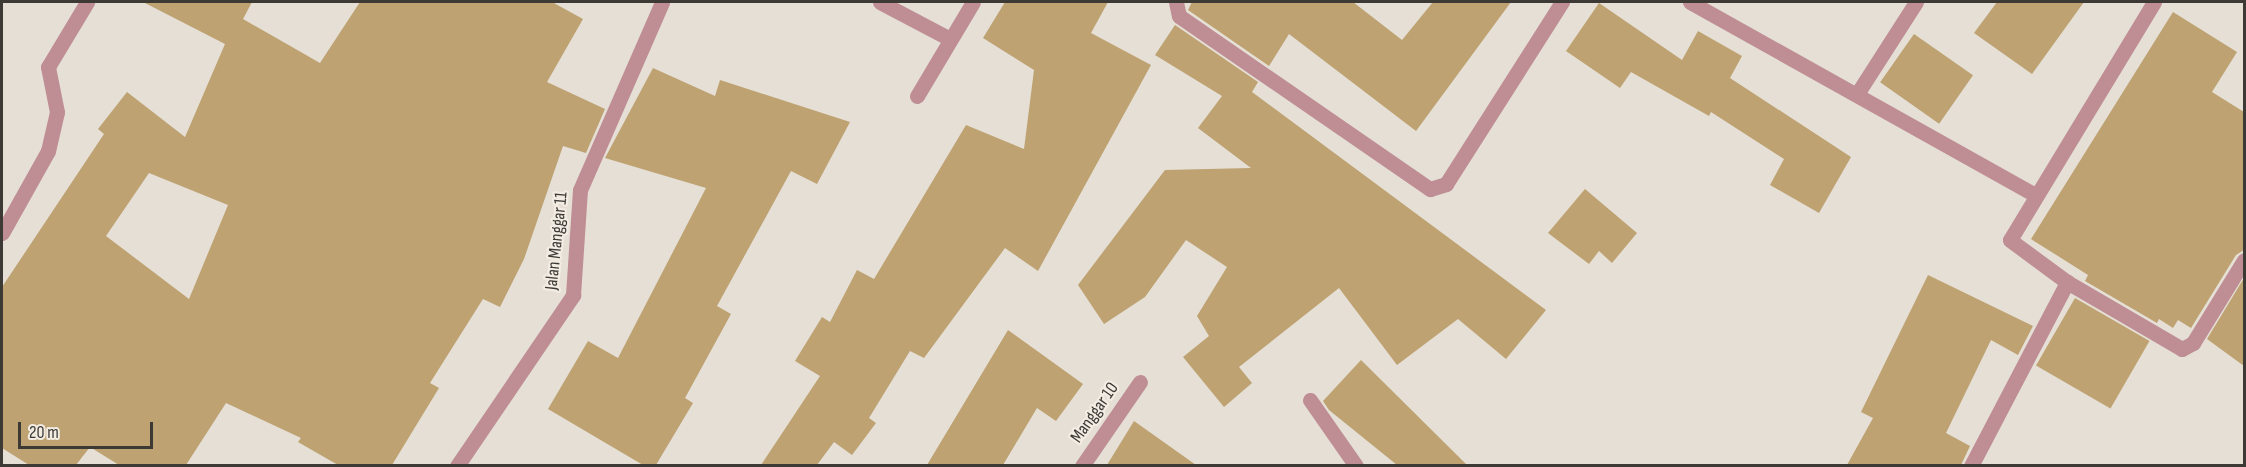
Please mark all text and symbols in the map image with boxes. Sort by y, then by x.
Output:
street label: Jalan Manggar 11 [541,191,573,291]
street label: Manggar 10 [1066,379,1124,447]
scale bar [21,410,156,448]
text: 20 m [29,422,59,443]

